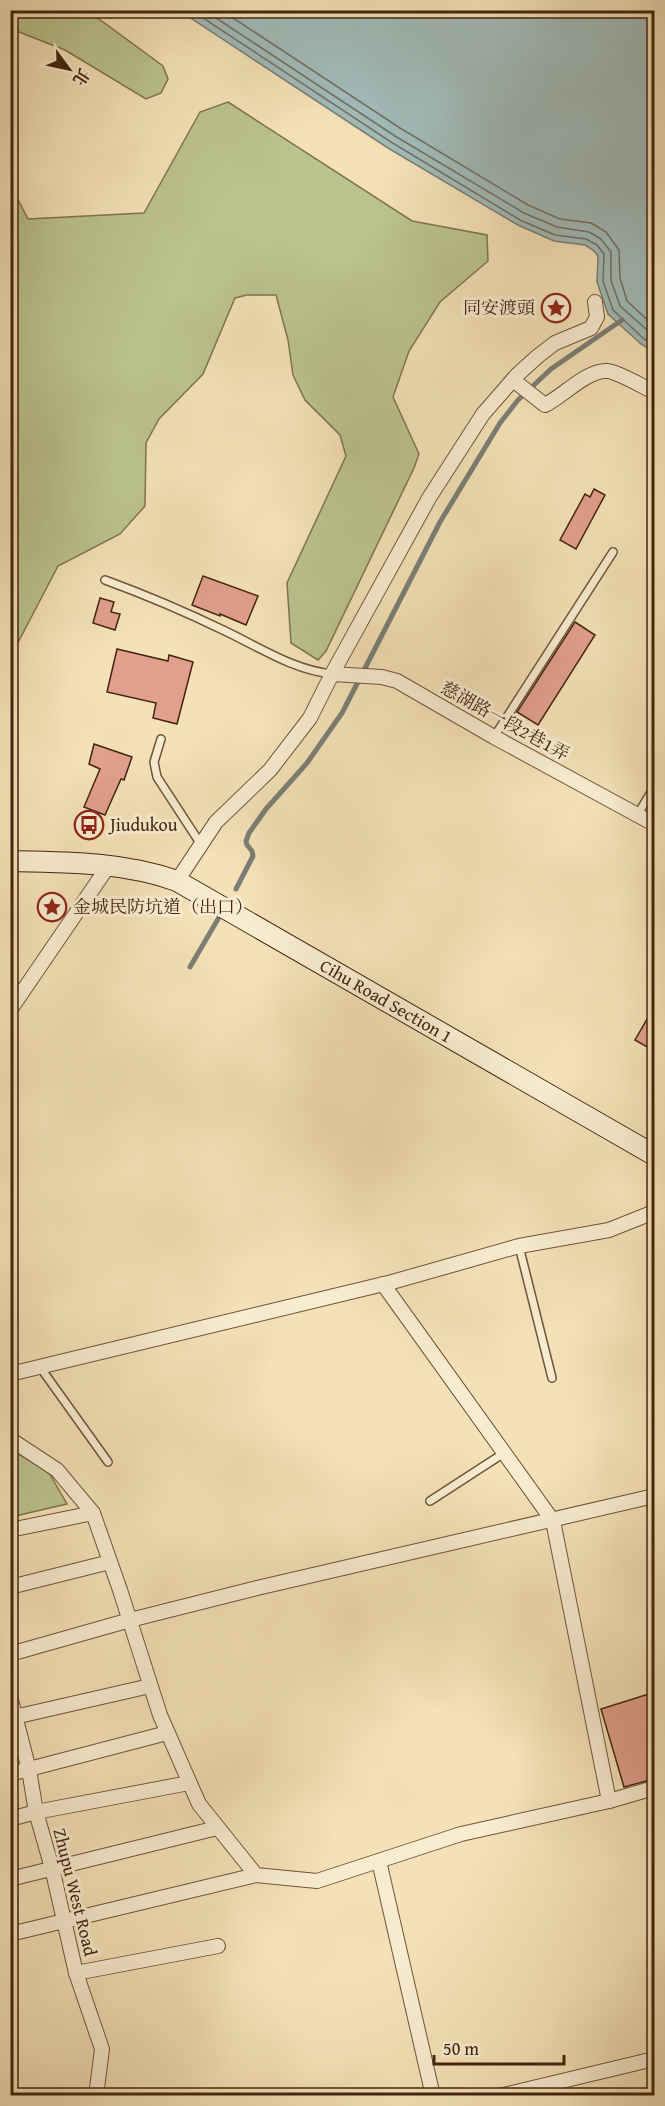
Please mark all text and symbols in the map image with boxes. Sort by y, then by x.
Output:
north arrow [39,39,99,99]
text: 北 [67,64,96,90]
place icon: 同安渡頭 [540,292,572,324]
place label: 同安渡頭 [463,294,535,321]
street label: 慈湖路一段2巷1弄 [436,674,574,767]
bus stop icon: Jiudukou [73,809,105,841]
place label: Jiudukou [108,811,178,838]
place icon: 金城民防坑道（出口） [36,891,68,923]
place label: 金城民防坑道（出口） [73,893,253,920]
street label: Cihu Road Section 1 [315,952,458,1049]
street label: Zhupu West Road [47,1825,105,1959]
scale bar [434,2028,564,2066]
text: 50 m [443,2035,479,2062]

